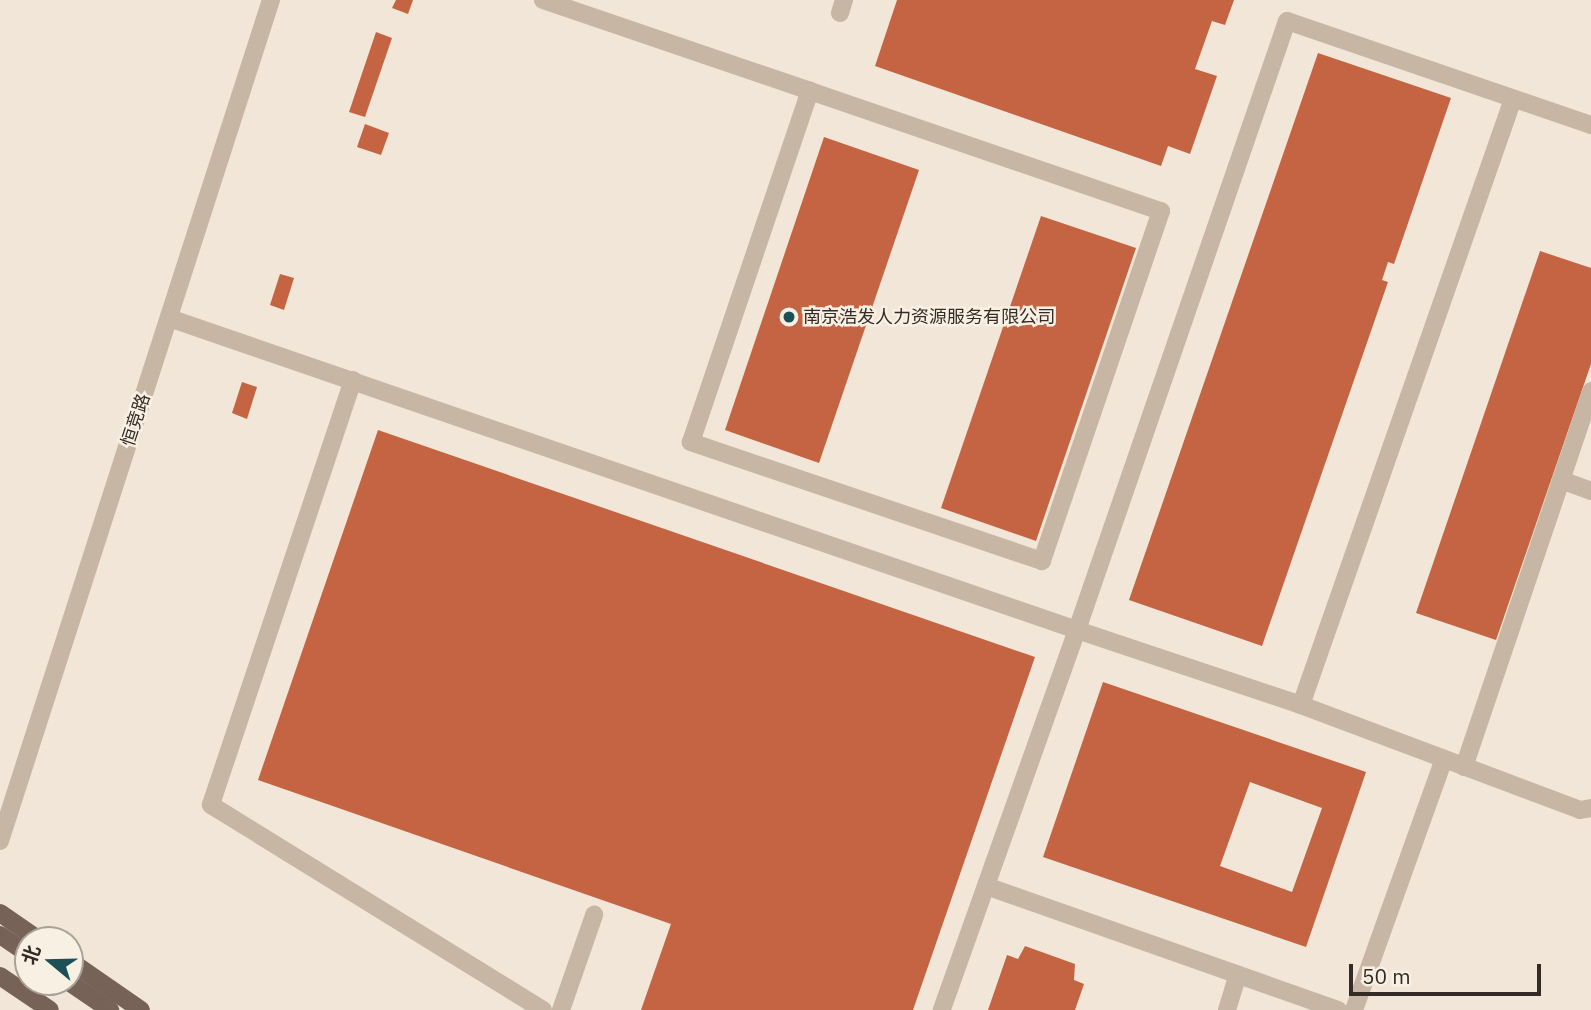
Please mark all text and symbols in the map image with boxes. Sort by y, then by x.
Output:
place label: 南京浩发人力资源服务有限公司 [803,306,1055,328]
marker: 南京浩发人力资源服务有限公司 [781,309,797,325]
street label: 恒竞路 [117,391,155,449]
north arrow [14,926,84,996]
text: 北 [17,942,45,968]
scale bar [1353,950,1546,994]
text: 50 m [1362,962,1411,990]

